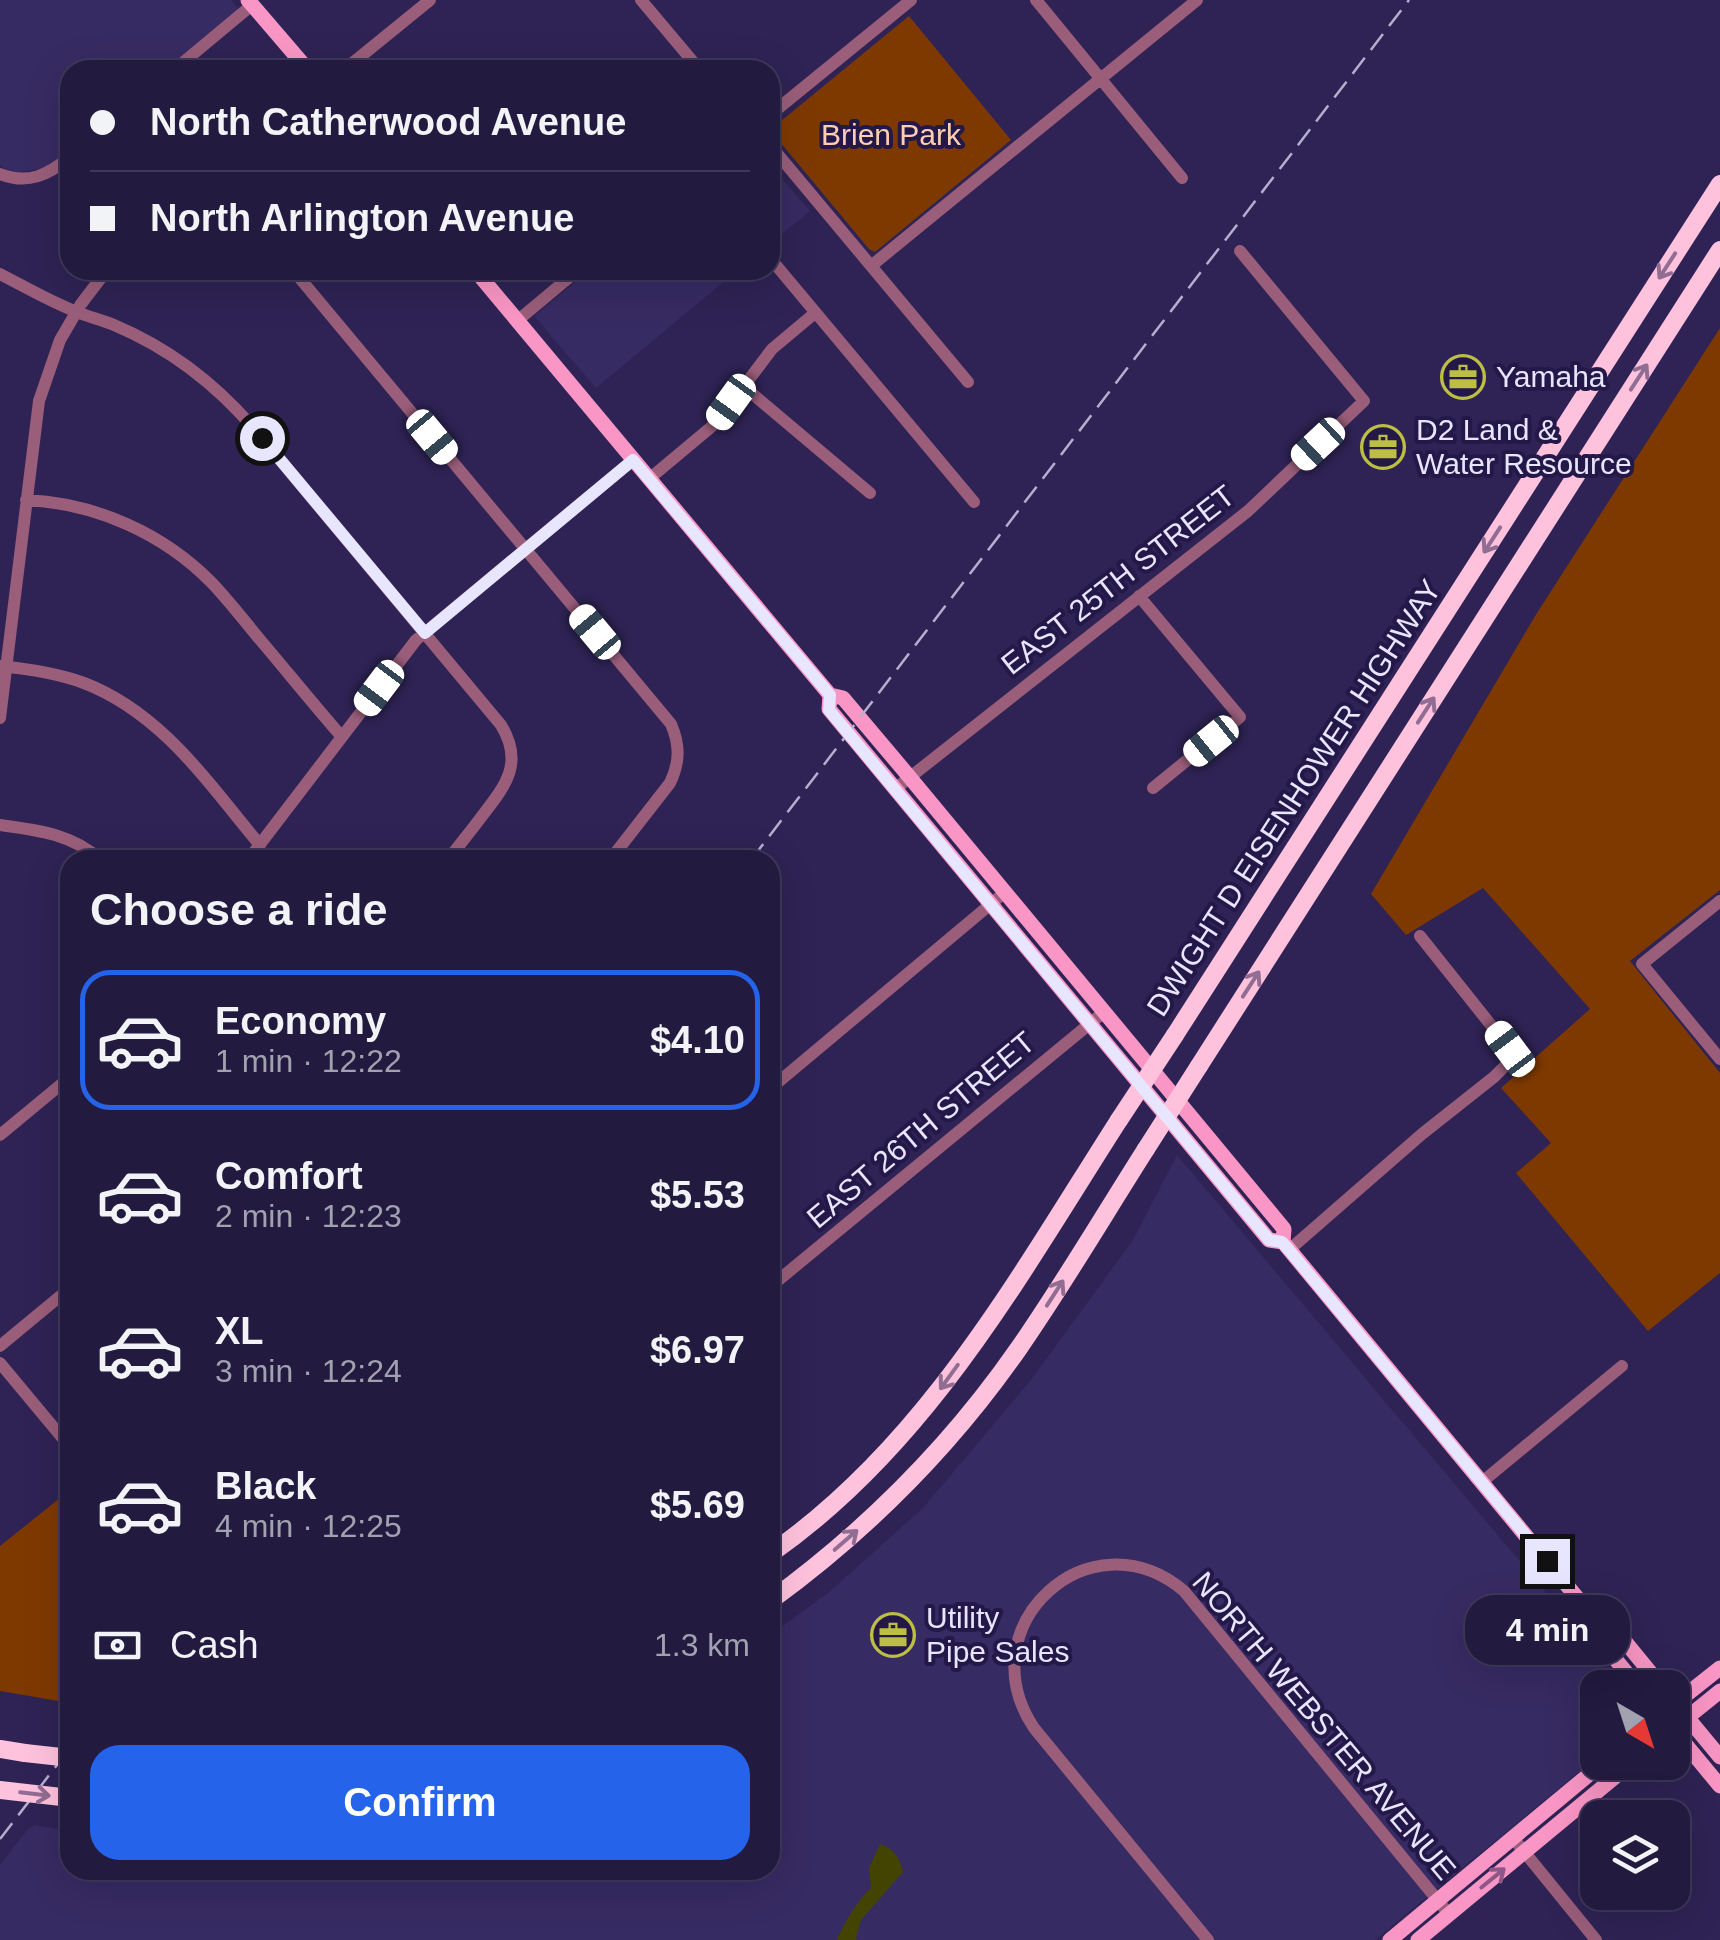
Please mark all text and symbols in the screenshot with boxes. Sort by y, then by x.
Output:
text: North Catherwood Avenue [150,101,626,143]
park label: Brien Park [821,118,962,151]
text: North Arlington Avenue [150,197,574,239]
one-way arrow [1657,252,1678,280]
office icon: Yamaha [1440,354,1486,400]
place label: Yamaha [1496,360,1606,393]
one-way arrow [1628,363,1649,392]
car [701,369,761,435]
car [401,404,463,470]
car [1286,413,1350,475]
place label: D2 Land & Water Resource [1416,413,1632,480]
route start [240,416,285,461]
office icon: D2 Land & Water Resource [1360,424,1406,470]
street label: EAST 25TH STREET [995,479,1241,681]
one-way arrow [1482,525,1503,554]
street label: DWIGHT D EISENHOWER HIGHWAY [1140,574,1447,1022]
car [564,599,626,665]
car [349,655,409,721]
one-way arrow [1416,696,1437,725]
car [1178,710,1244,772]
text: Choose a ride [90,884,388,935]
one-way arrow [1241,970,1262,999]
icon: car [95,995,185,1085]
text: Economy [215,1000,386,1042]
car [1480,1016,1540,1082]
text: $4.10 [650,1019,745,1061]
street label: EAST 26TH STREET [800,1025,1041,1234]
text: 1 min · 12:22 [215,1043,402,1079]
icon: car [95,1150,185,1240]
text: Comfort [215,1155,363,1197]
text: $5.53 [650,1174,745,1216]
text: 2 min · 12:23 [215,1198,402,1234]
one-way arrow [1044,1279,1065,1308]
icon: car [95,1305,185,1395]
text: XL [215,1310,264,1352]
text: $6.97 [650,1329,745,1371]
text: 3 min · 12:24 [215,1353,402,1389]
one-way arrow [939,1363,960,1390]
icon: car [95,1460,185,1550]
text: Black [215,1465,316,1507]
text: $5.69 [650,1484,745,1526]
text: 4 min · 12:25 [215,1508,402,1544]
one-way arrow [833,1529,858,1552]
route end [1525,1539,1570,1584]
street label: NORTH WEBSTER AVENUE [1186,1565,1463,1886]
callout: 4 min [1464,1596,1630,1666]
place label: Utility Pipe Sales [926,1601,1069,1668]
office icon: Utility Pipe Sales [870,1612,916,1658]
text: 4 min [1506,1612,1589,1648]
icon: cash [90,1618,145,1673]
text: Cash [170,1624,259,1666]
text: 1.3 km [654,1627,750,1663]
north arrow [1580,1670,1690,1780]
map controls [1580,1670,1690,1910]
button: Confirm [90,1745,750,1860]
one-way arrow [18,1785,51,1804]
button: layers [1580,1800,1690,1910]
one-way arrow [1480,1867,1506,1889]

